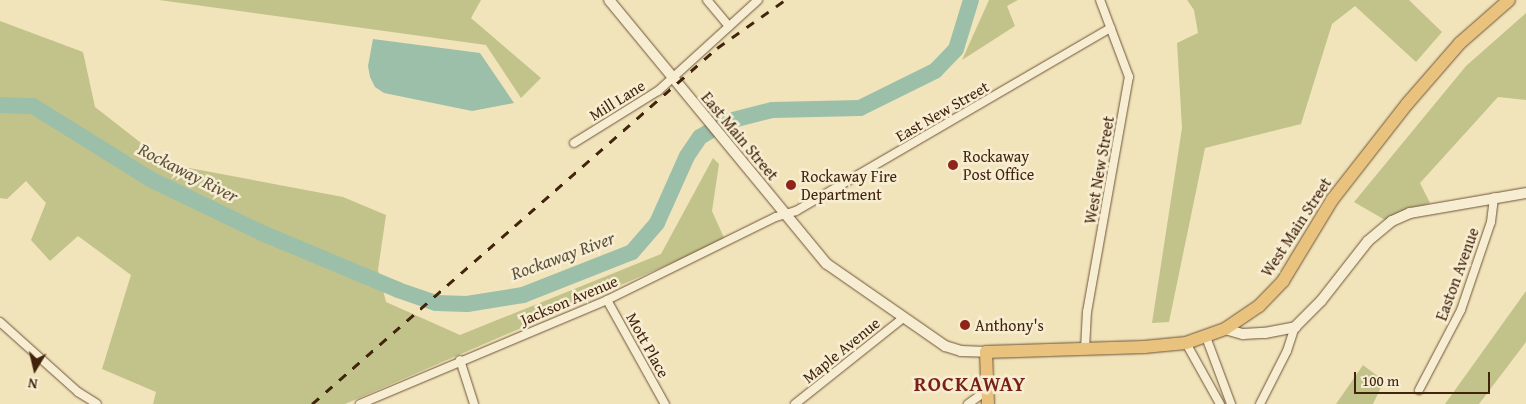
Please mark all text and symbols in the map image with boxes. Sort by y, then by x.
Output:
street label: Mill Lane [586,75,648,125]
street label: East New Street [892,77,992,145]
street label: East Main Street [698,88,782,184]
street label: West New Street [1080,114,1118,226]
water label: Rockaway River [135,139,241,207]
place label: Rockaway Post Office [963,146,1034,184]
marker: Rockaway Post Office [947,159,959,171]
place label: Rockaway Fire Department [801,166,897,204]
street label: West Main Street [1257,174,1335,280]
marker: Rockaway Fire Department [785,179,797,191]
street label: Easton Avenue [1431,225,1483,323]
water label: Rockaway River [508,227,618,285]
street label: Jackson Avenue [517,271,621,329]
street label: Mott Place [622,309,674,381]
street label: Maple Avenue [798,313,884,387]
place label: Anthony's [975,315,1044,335]
marker: Anthony's [959,319,971,331]
north arrow [10,344,60,394]
scale bar [1356,362,1492,394]
text: 100 m [1362,370,1399,391]
district label: ROCKAWAY [913,371,1027,397]
text: N [26,373,39,394]

